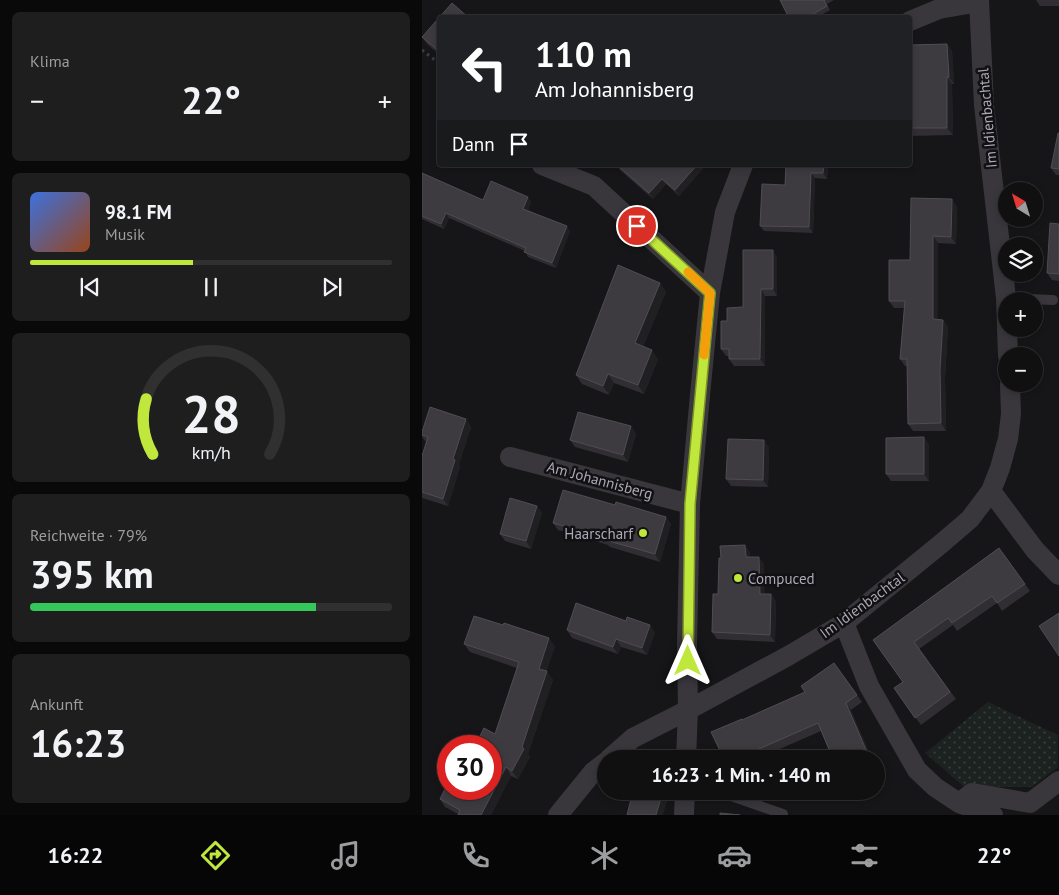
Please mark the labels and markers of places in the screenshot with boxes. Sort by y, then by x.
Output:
pin [616,205,658,247]
place label: Haarscharf [564,524,634,543]
marker: Haarscharf [637,527,649,539]
place label: Compuced [748,569,815,588]
marker: Compuced [732,572,744,584]

